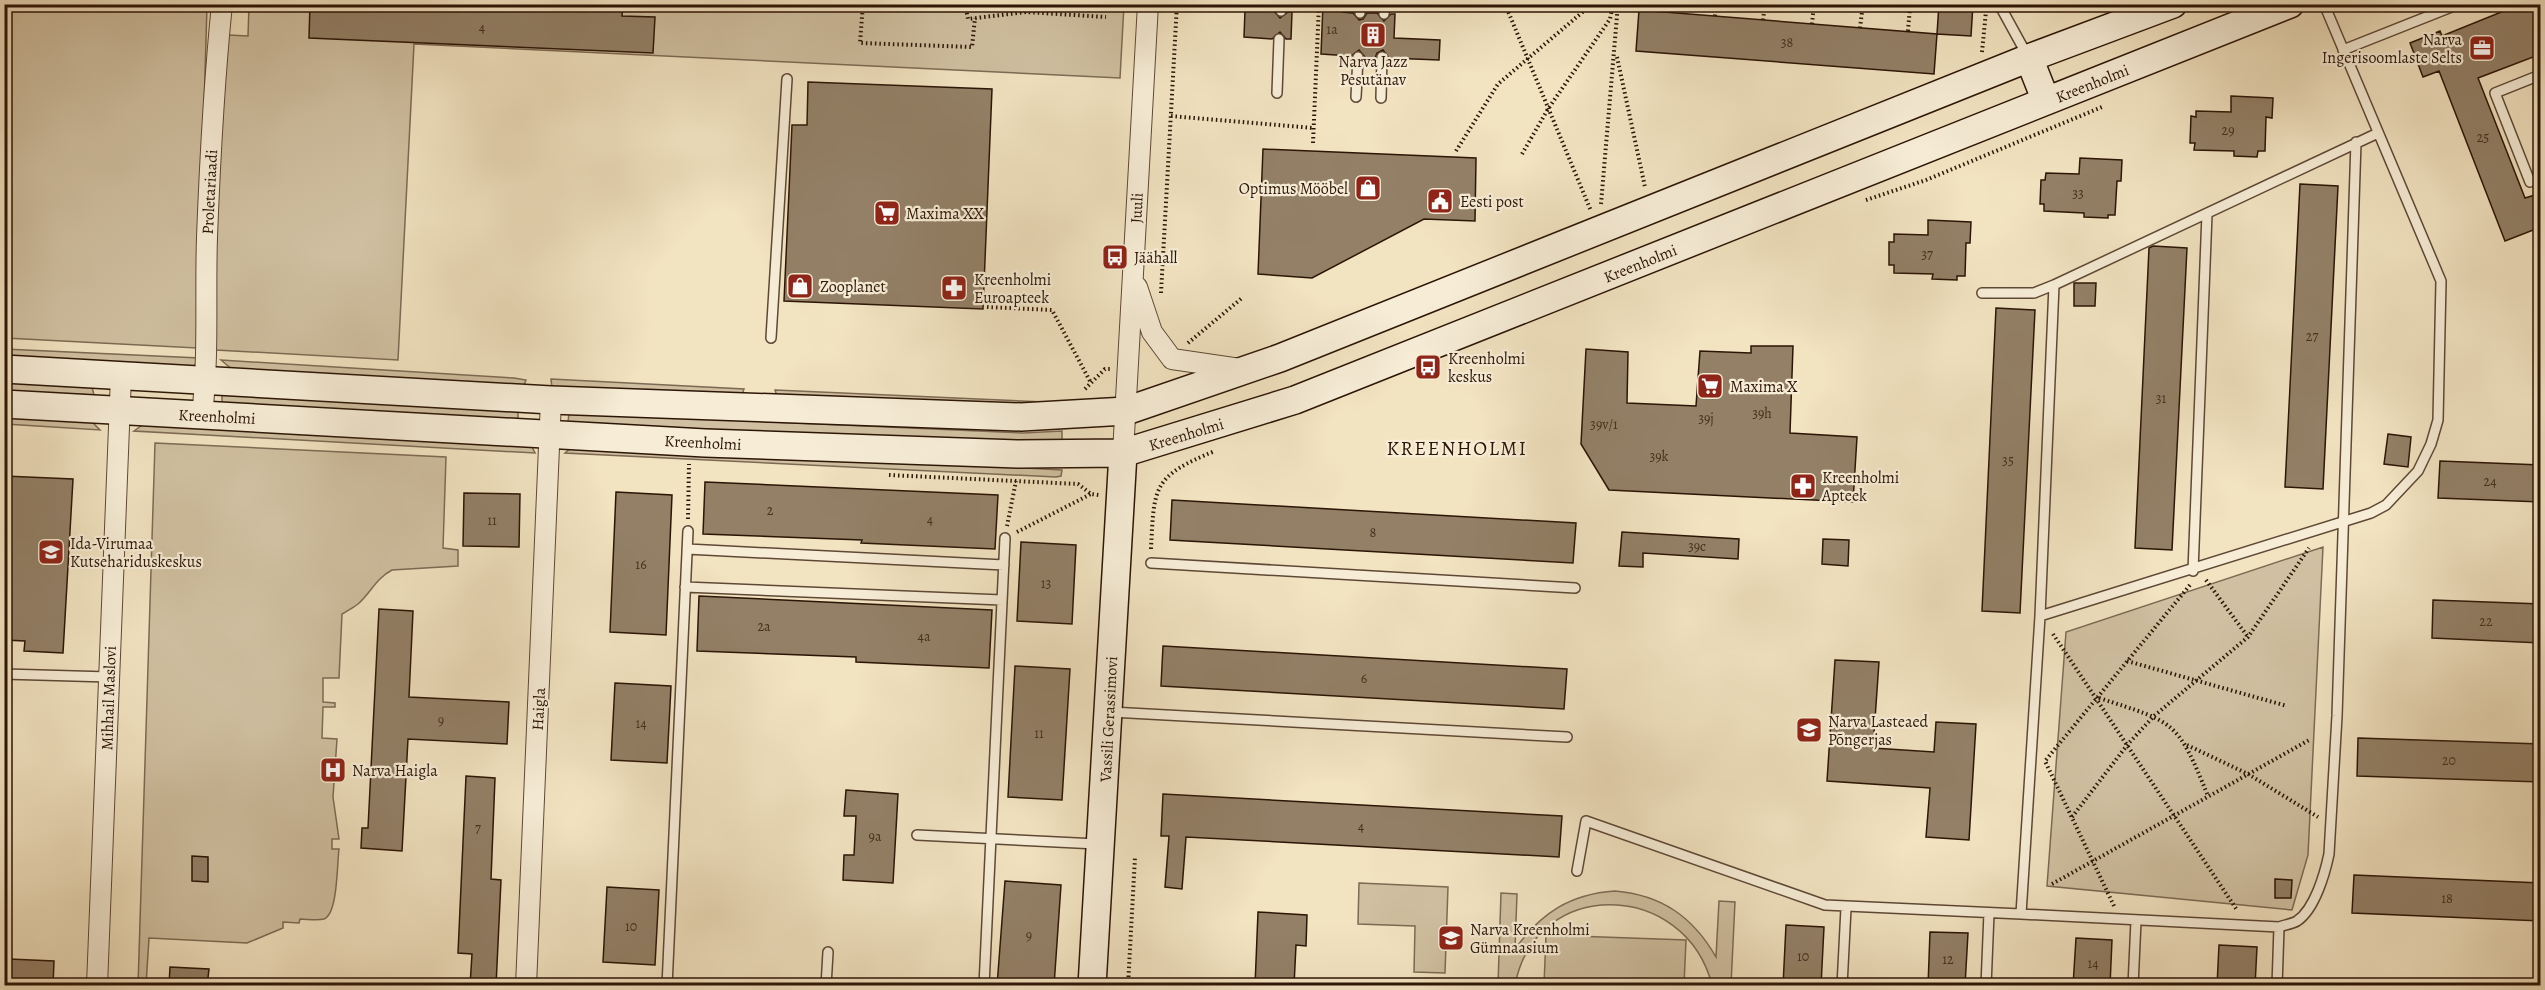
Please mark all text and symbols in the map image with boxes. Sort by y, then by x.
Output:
house number: 4 [479,18,485,37]
house number: 1a [1326,20,1338,39]
building icon: Narva Jazz Pesutänav [1358,20,1388,50]
place label: Narva Ingerisoomlaste Selts [2322,29,2463,69]
house number: 38 [1781,33,1794,52]
office icon: Narva Ingerisoomlaste Selts [2467,33,2497,63]
place label: Narva Jazz Pesutänav [1338,51,1408,91]
street label: Kreenholmi [2052,59,2132,109]
house number: 29 [2221,121,2235,140]
house number: 25 [2477,128,2489,147]
street label: Proletariaadi [197,149,223,235]
shop icon: Optimus Mööbel [1353,173,1383,203]
place label: Optimus Mööbel [1239,178,1348,200]
house number: 33 [2072,184,2084,203]
public building icon: Eesti post [1425,186,1455,216]
place label: Eesti post [1460,191,1524,213]
street label: Juuli [1125,192,1149,224]
supermarket icon: Maxima XX [872,198,902,228]
place label: Maxima XX [906,203,984,225]
street label: Kreenholmi [1600,239,1680,289]
bus stop icon: Jäähall [1100,242,1130,272]
house number: 37 [1921,245,1933,264]
place label: Jäähall [1134,247,1178,269]
place label: Kreenholmi Euroapteek [974,269,1051,309]
shop icon: Zooplanet [785,271,815,301]
pharmacy icon: Kreenholmi Euroapteek [939,273,969,303]
place label: Zooplanet [820,276,886,298]
house number: 27 [2306,327,2318,346]
place label: Kreenholmi keskus [1448,348,1525,388]
bus stop icon: Kreenholmi keskus [1413,352,1443,382]
supermarket icon: Maxima X [1695,371,1725,401]
place label: Maxima X [1730,376,1798,398]
house number: 31 [2156,389,2167,408]
street label: Kreenholmi [178,404,256,430]
house number: 39h [1752,404,1772,423]
house number: 39j [1698,409,1714,428]
street label: Kreenholmi [1146,413,1227,457]
house number: 39v/1 [1590,415,1618,434]
street label: Kreenholmi [664,430,742,456]
district label: KREENHOLMI [1386,435,1528,462]
house number: 39k [1649,447,1669,466]
house number: 35 [2002,451,2014,470]
place label: Kreenholmi Apteek [1821,467,1899,507]
pharmacy icon: Kreenholmi Apteek [1788,471,1818,501]
house number: 24 [2484,472,2497,491]
house number: 2 [767,501,774,520]
house number: 4 [927,510,933,529]
house number: 11 [487,511,497,530]
house number: 8 [1370,523,1377,542]
place label: Ida-Virumaa Kutsehariduskeskus [70,533,202,573]
school or university icon: Ida-Virumaa Kutsehariduskeskus [36,537,66,567]
house number: 39c [1688,537,1706,556]
house number: 16 [635,555,647,574]
house number: 13 [1041,574,1051,593]
house number: 22 [2479,612,2493,631]
house number: 2a [757,617,771,636]
house number: 4a [918,627,931,646]
street label: Mihhail Maslovi [96,645,122,751]
street label: Vassili Gerassimovi [1095,656,1123,783]
house number: 6 [1361,669,1367,688]
street label: Haigla [527,686,551,731]
house number: 9 [438,711,444,730]
place label: Narva Lasteaed Põngerjas [1828,711,1929,751]
house number: 14 [635,714,647,733]
school or university icon: Narva Lasteaed Põngerjas [1794,715,1824,745]
house number: 11 [1034,724,1044,743]
house number: 20 [2442,751,2456,770]
hospital icon: Narva Haigla [318,755,348,785]
place label: Narva Haigla [352,760,438,782]
house number: 4 [1358,817,1364,836]
house number: 7 [475,819,481,838]
house number: 9a [869,827,882,846]
house number: 18 [2441,889,2453,908]
house number: 10 [625,917,637,936]
place label: Narva Kreenholmi Gümnaasium [1470,919,1590,959]
school or university icon: Narva Kreenholmi Gümnaasium [1436,923,1466,953]
house number: 9 [1026,926,1032,945]
house number: 10 [1797,947,1809,966]
house number: 12 [1942,950,1954,969]
house number: 14 [2087,954,2099,973]

